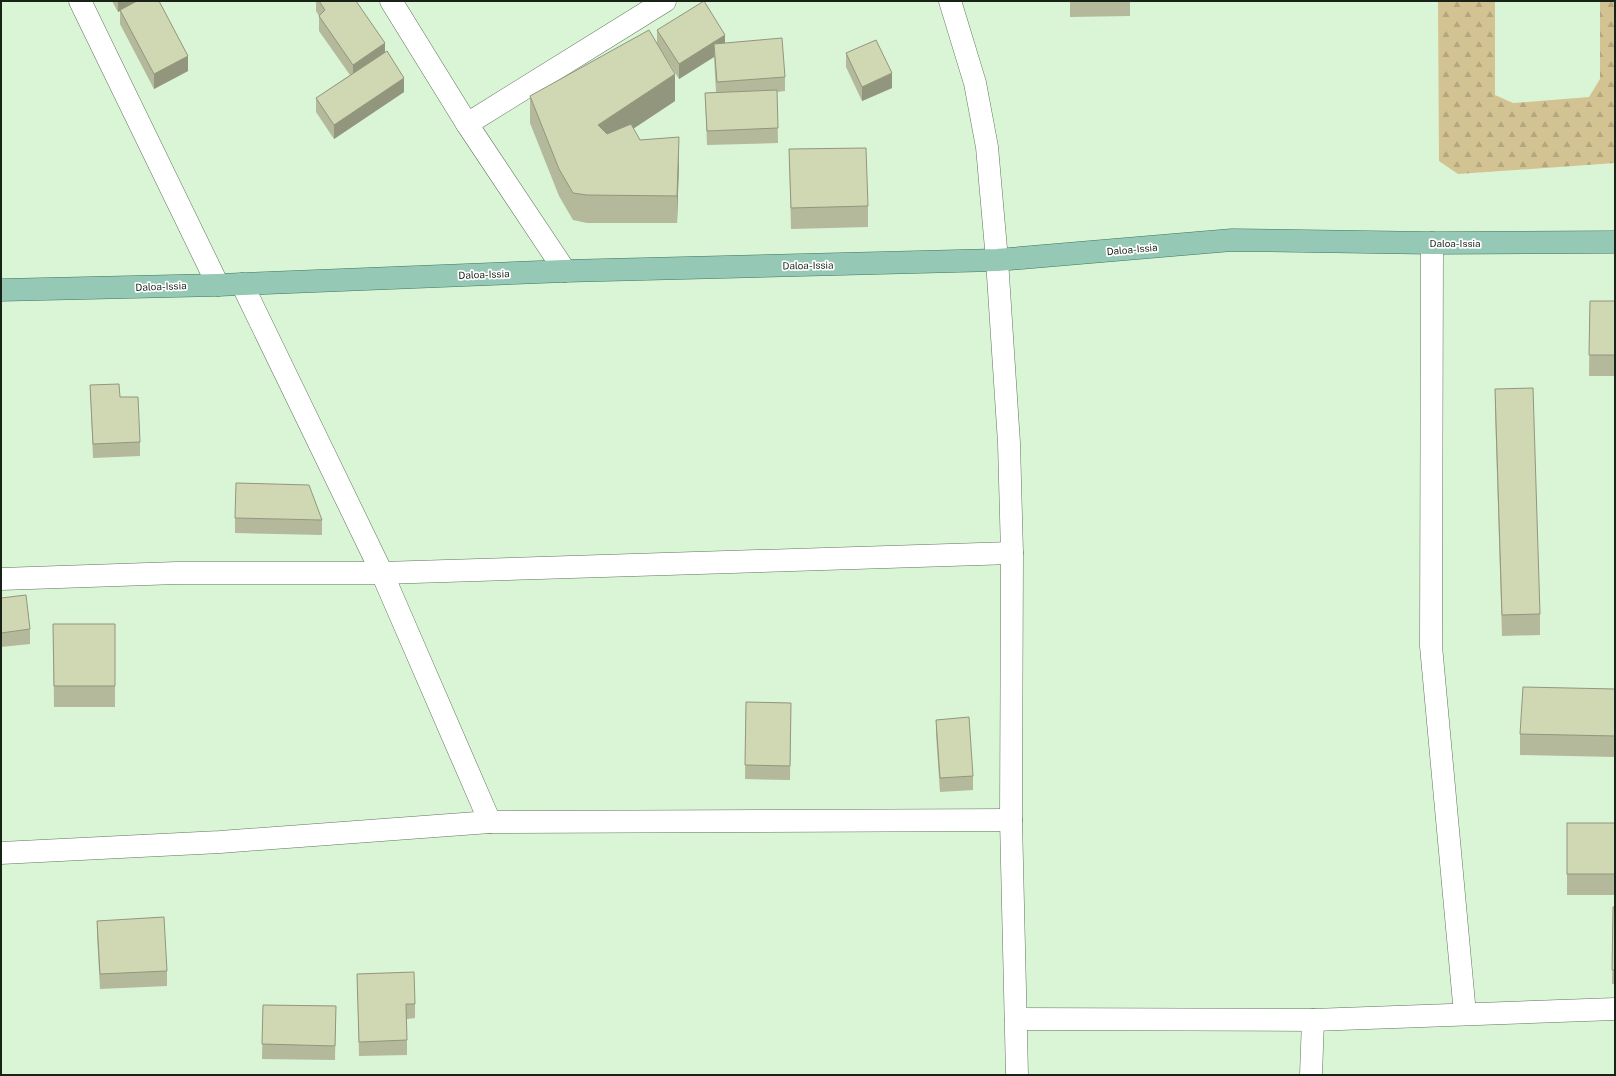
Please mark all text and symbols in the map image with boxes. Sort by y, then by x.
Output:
street label: Daloa-Issia [1429,237,1481,249]
street label: Daloa-Issia [1106,241,1158,257]
street label: Daloa-Issia [782,259,834,271]
street label: Daloa-Issia [458,267,510,281]
street label: Daloa-Issia [135,279,187,293]

